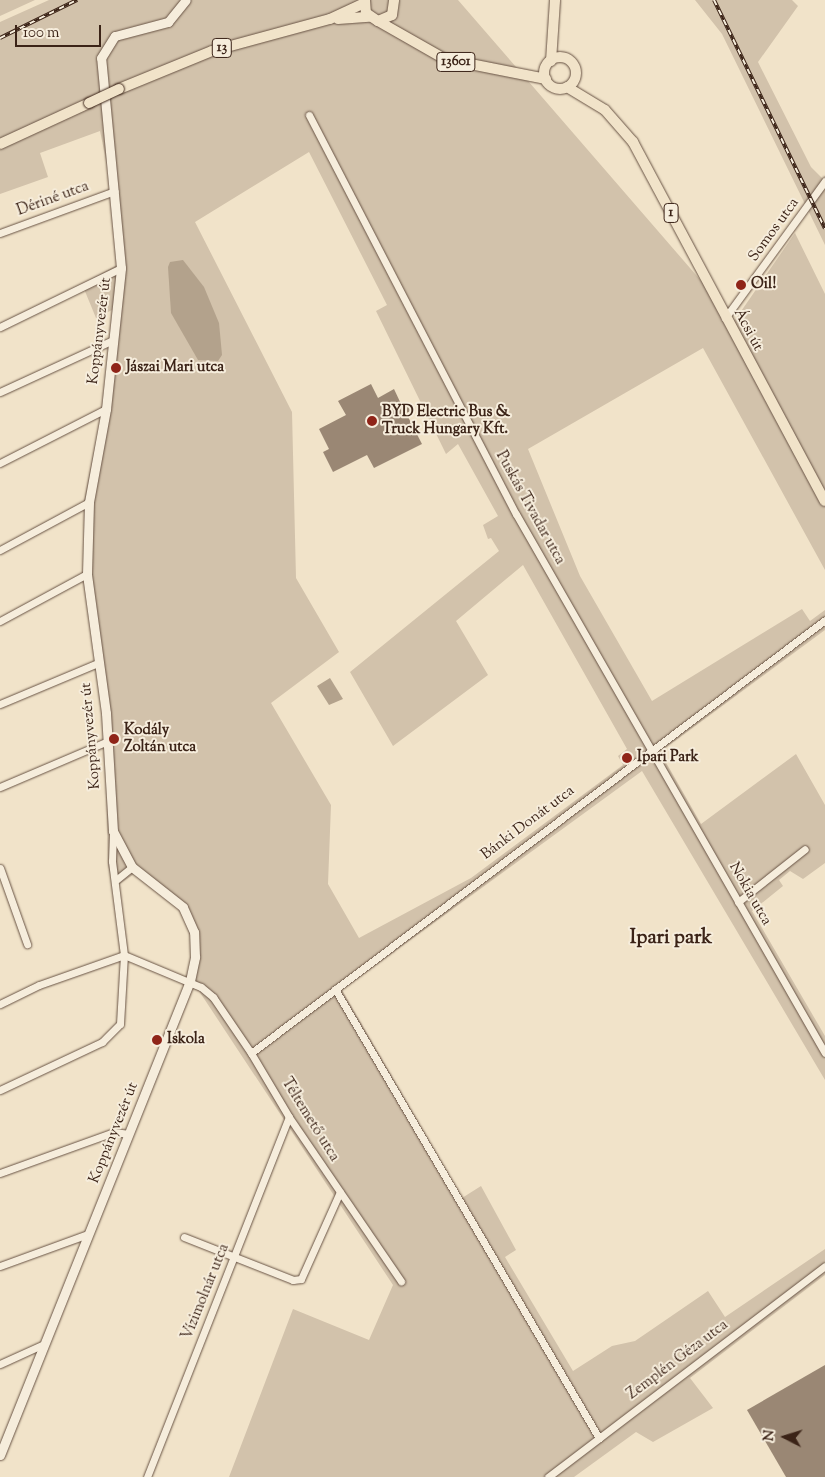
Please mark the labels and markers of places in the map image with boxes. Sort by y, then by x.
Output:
place label: Oil! [751,276,776,294]
marker: Oil! [735,279,747,291]
place label: Jászai Mari utca [126,359,224,377]
marker: Jászai Mari utca [110,362,122,374]
place label: BYD Electric Bus & Truck Hungary Kft. [382,403,510,438]
marker: BYD Electric Bus & Truck Hungary Kft. [366,415,378,427]
place label: Kodály Zoltán utca [124,721,196,756]
marker: Kodály Zoltán utca [108,733,120,745]
place label: Ipari Park [637,749,699,767]
marker: Ipari Park [621,752,633,764]
place label: Iskola [167,1031,205,1049]
marker: Iskola [151,1034,163,1046]

